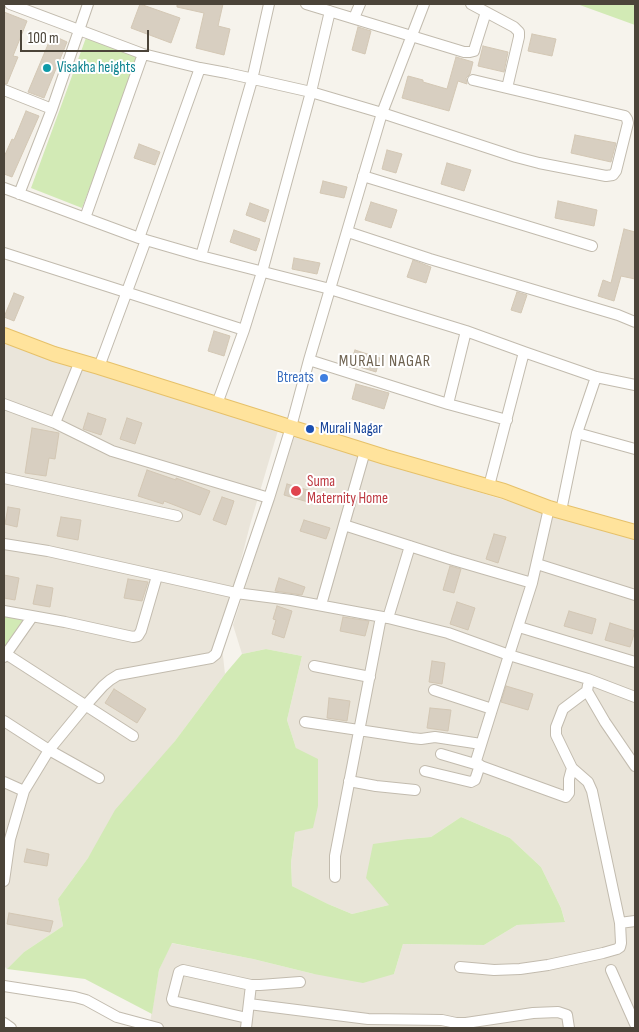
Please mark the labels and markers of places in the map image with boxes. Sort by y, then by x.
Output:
place label: Visakha heights [57,59,136,77]
marker: Visakha heights [41,62,53,74]
place label: Btreats [277,369,314,387]
marker: Btreats [318,372,330,384]
place label: Murali Nagar [320,420,383,438]
marker: Murali Nagar [304,423,316,435]
place label: Suma Maternity Home [307,473,388,508]
marker: Suma Maternity Home [289,484,303,498]

